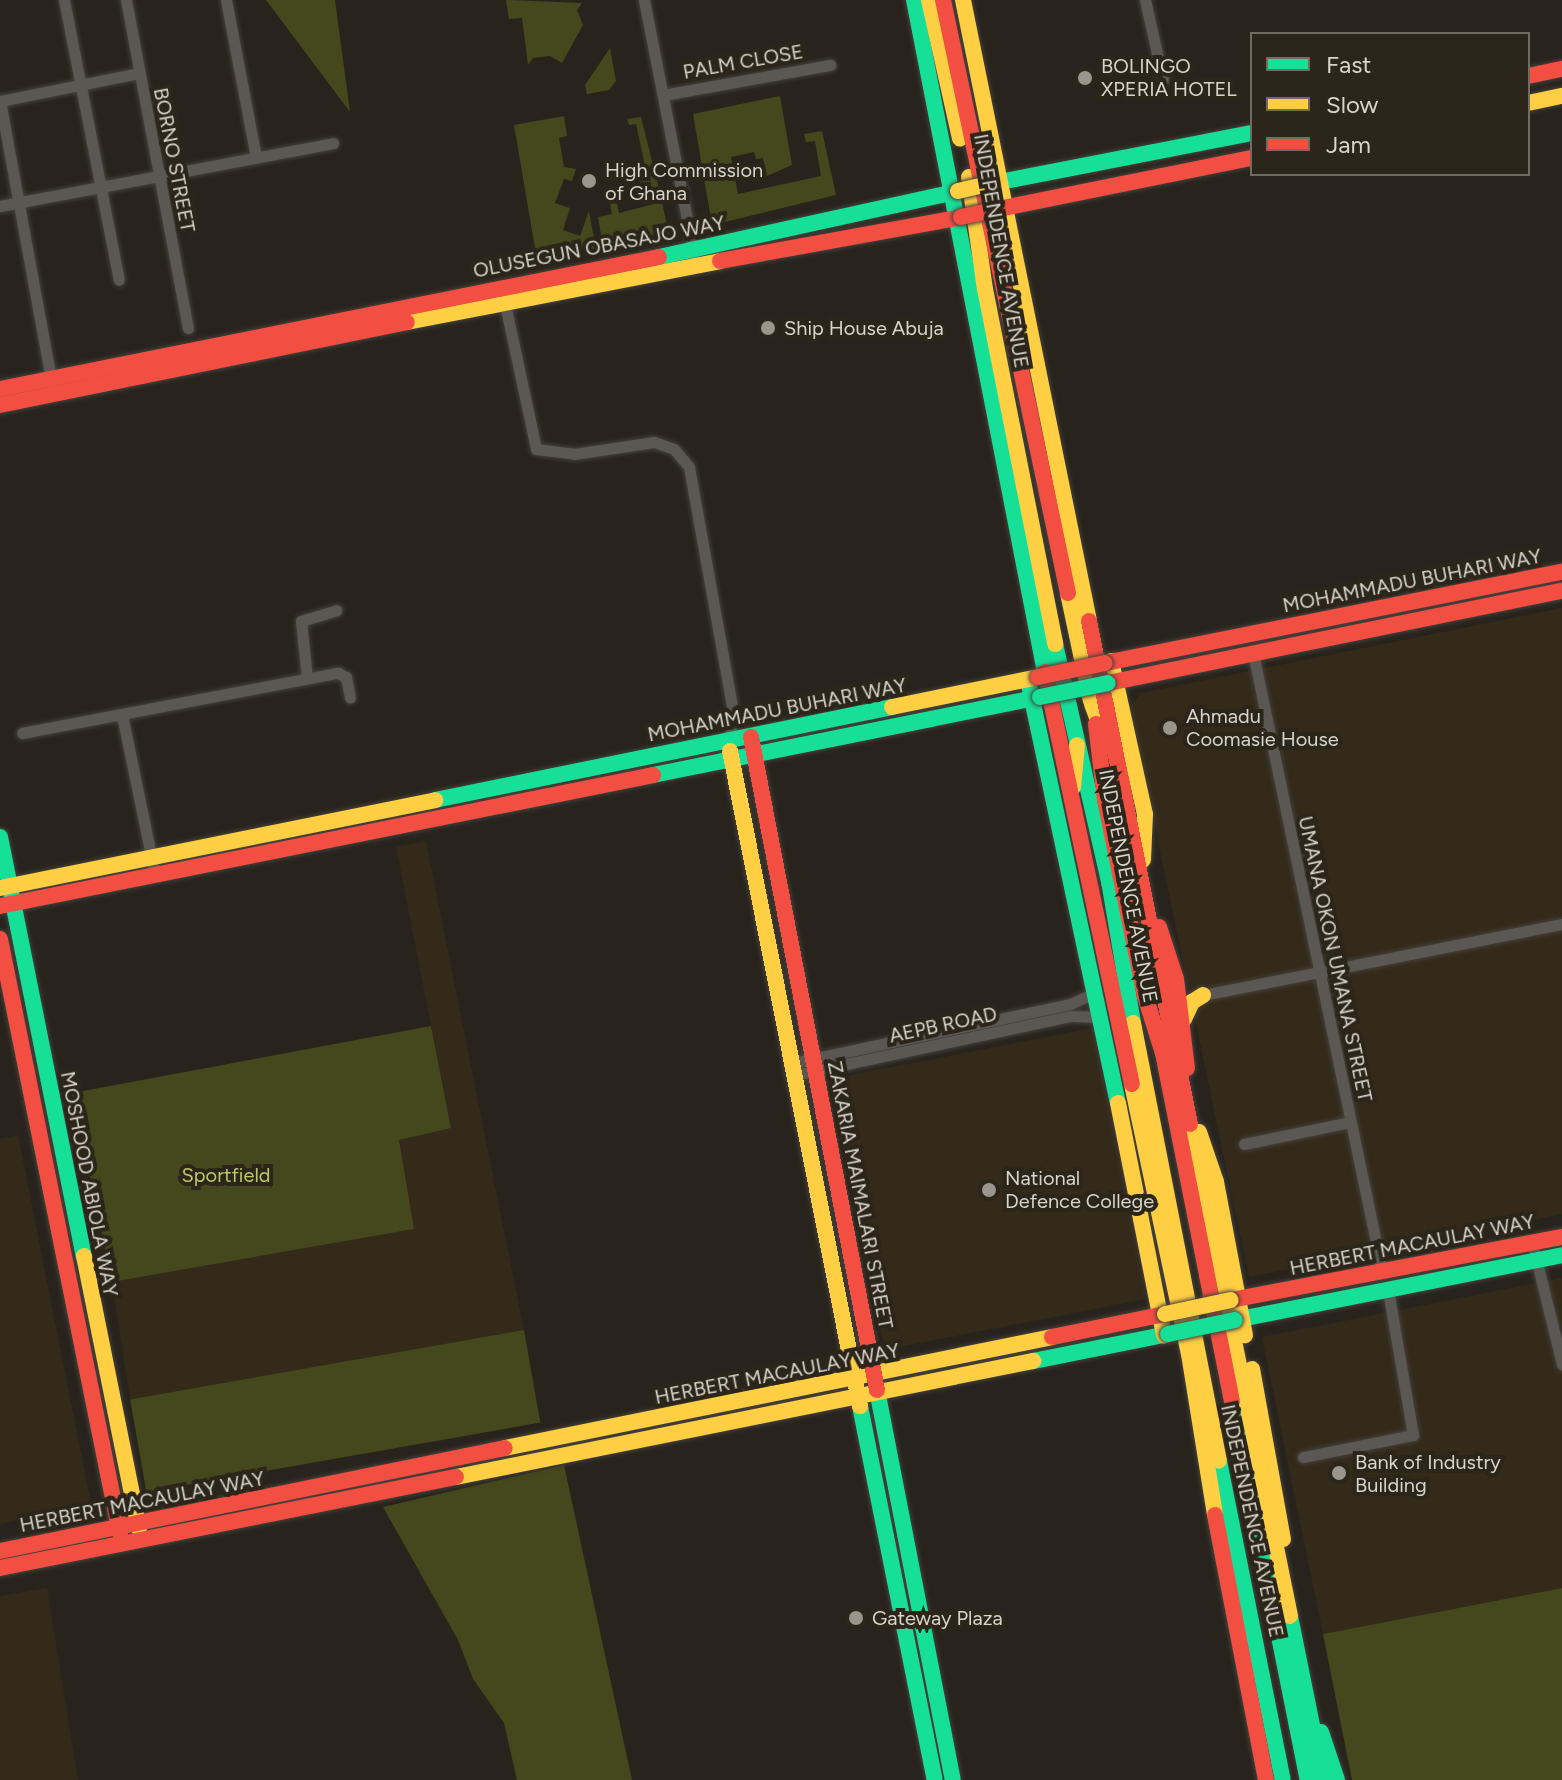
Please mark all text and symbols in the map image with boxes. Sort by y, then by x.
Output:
legend [1250,32,1530,176]
street label: PALM CLOSE [681,40,805,84]
text: Fast [1326,50,1371,79]
place label: BOLINGO XPERIA HOTEL [1101,54,1237,101]
marker: BOLINGO XPERIA HOTEL [1076,69,1094,87]
street label: BORNO STREET [148,86,200,234]
text: Slow [1326,90,1378,119]
text: Jam [1326,130,1371,159]
street label: INDEPENDENCE AVENUE [969,132,1033,370]
place label: High Commission of Ghana [605,158,763,205]
marker: High Commission of Ghana [580,172,598,190]
street label: OLUSEGUN OBASAJO WAY [471,211,727,283]
place label: Ship House Abuja [784,316,944,340]
marker: Ship House Abuja [759,319,777,337]
street label: MOHAMMADU BUHARI WAY [1281,544,1543,618]
street label: MOHAMMADU BUHARI WAY [646,673,908,747]
place label: Ahmadu Coomasie House [1186,704,1339,751]
marker: Ahmadu Coomasie House [1161,719,1179,737]
street label: INDEPENDENCE AVENUE [1094,767,1162,1005]
street label: UMANA OKON UMANA STREET [1293,814,1377,1104]
street label: AEPB ROAD [887,1002,999,1048]
street label: ZAKARIA MAIMALARI STREET [822,1059,898,1331]
street label: MOSHOOD ABIOLA WAY [55,1069,123,1299]
park label: Sportfield [181,1163,271,1187]
place label: National Defence College [1005,1166,1154,1213]
marker: National Defence College [980,1181,998,1199]
street label: HERBERT MACAULAY WAY [1288,1209,1536,1281]
street label: HERBERT MACAULAY WAY [653,1338,901,1410]
street label: INDEPENDENCE AVENUE [1216,1402,1288,1640]
place label: Bank of Industry Building [1355,1450,1501,1497]
marker: Bank of Industry Building [1330,1464,1348,1482]
street label: HERBERT MACAULAY WAY [18,1466,266,1538]
place label: Gateway Plaza [872,1606,1003,1630]
marker: Gateway Plaza [847,1609,865,1627]

